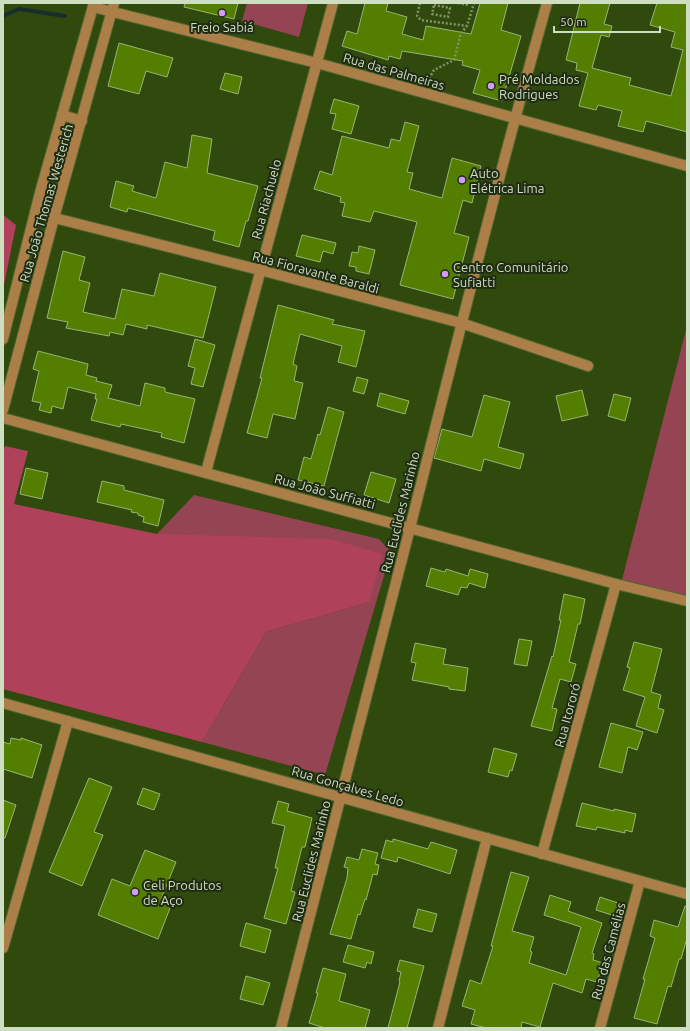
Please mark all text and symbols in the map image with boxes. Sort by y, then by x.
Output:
marker: Freio Sabiá [217,8,227,18]
scale bar [554,8,660,34]
text: 50 m [560,15,587,28]
place label: Freio Sabiá [190,20,254,34]
street label: Rua das Palmeiras [342,50,447,92]
place label: Pré Moldados Rodrigues [499,72,580,101]
marker: Pré Moldados Rodrigues [486,81,496,91]
street label: Rua João Thomas Westerich [17,122,75,284]
street label: Rua Riachuelo [249,157,283,241]
place label: Auto Elétrica Lima [470,166,544,195]
marker: Auto Elétrica Lima [457,175,467,185]
street label: Rua Fioravante Baraldi [251,248,381,296]
place label: Centro Comunitário Sufiatti [453,260,568,289]
marker: Centro Comunitário Sufiatti [440,269,450,279]
street label: Rua Euclides Marinho [378,450,422,574]
street label: Rua João Suffiatti [273,471,377,511]
street label: Rua Itororó [552,681,582,749]
street label: Rua Gonçalves Ledo [290,763,406,809]
street label: Rua Euclides Marinho [289,799,333,923]
place label: Celi Produtos de Aço [143,878,222,907]
marker: Celi Produtos de Aço [130,887,140,897]
street label: Rua das Camélias [588,901,628,1001]

